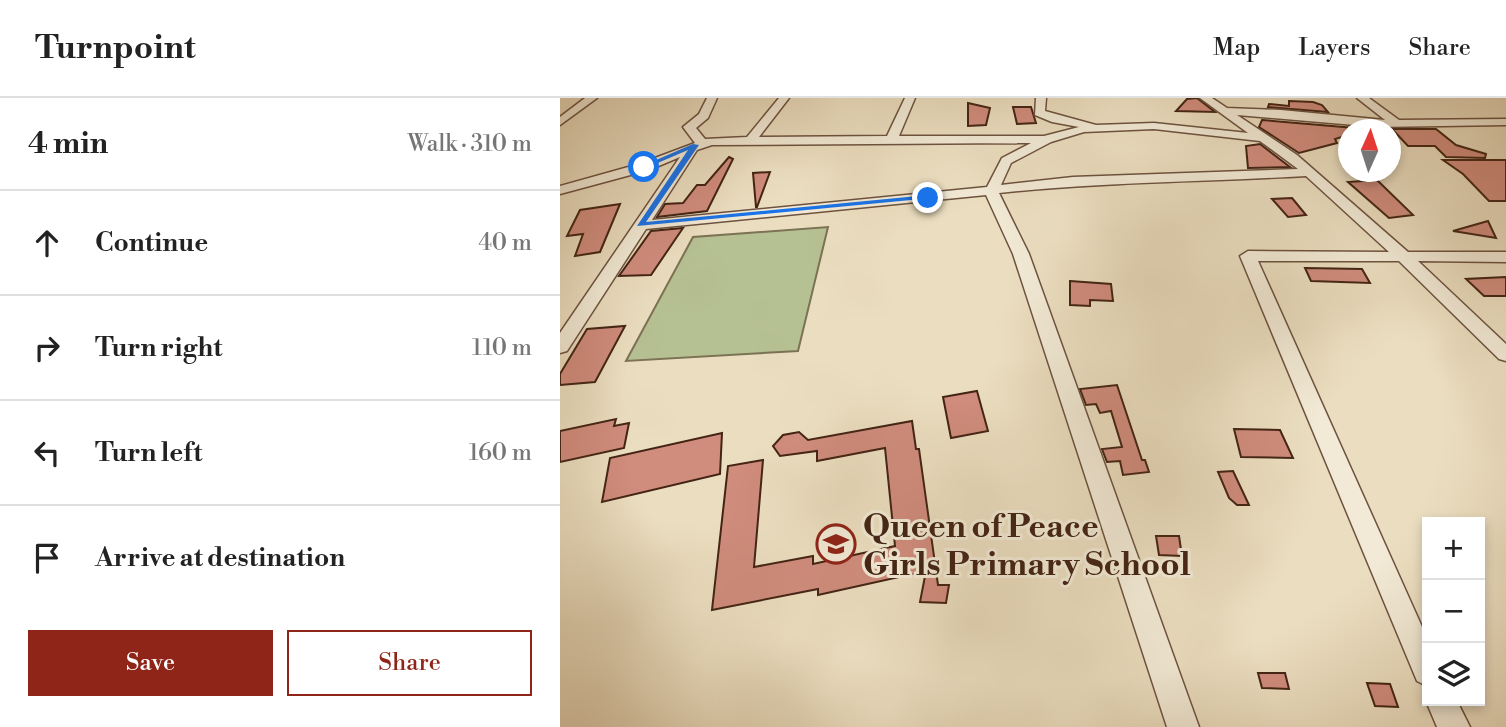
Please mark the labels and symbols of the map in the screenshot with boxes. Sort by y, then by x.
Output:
north arrow [1338,119,1401,182]
route start [628,151,659,182]
route end [912,182,943,213]
place label: Queen of Peace Girls Primary School [863,507,1191,586]
school or university icon: Queen of Peace Girls Primary School [815,523,857,565]

